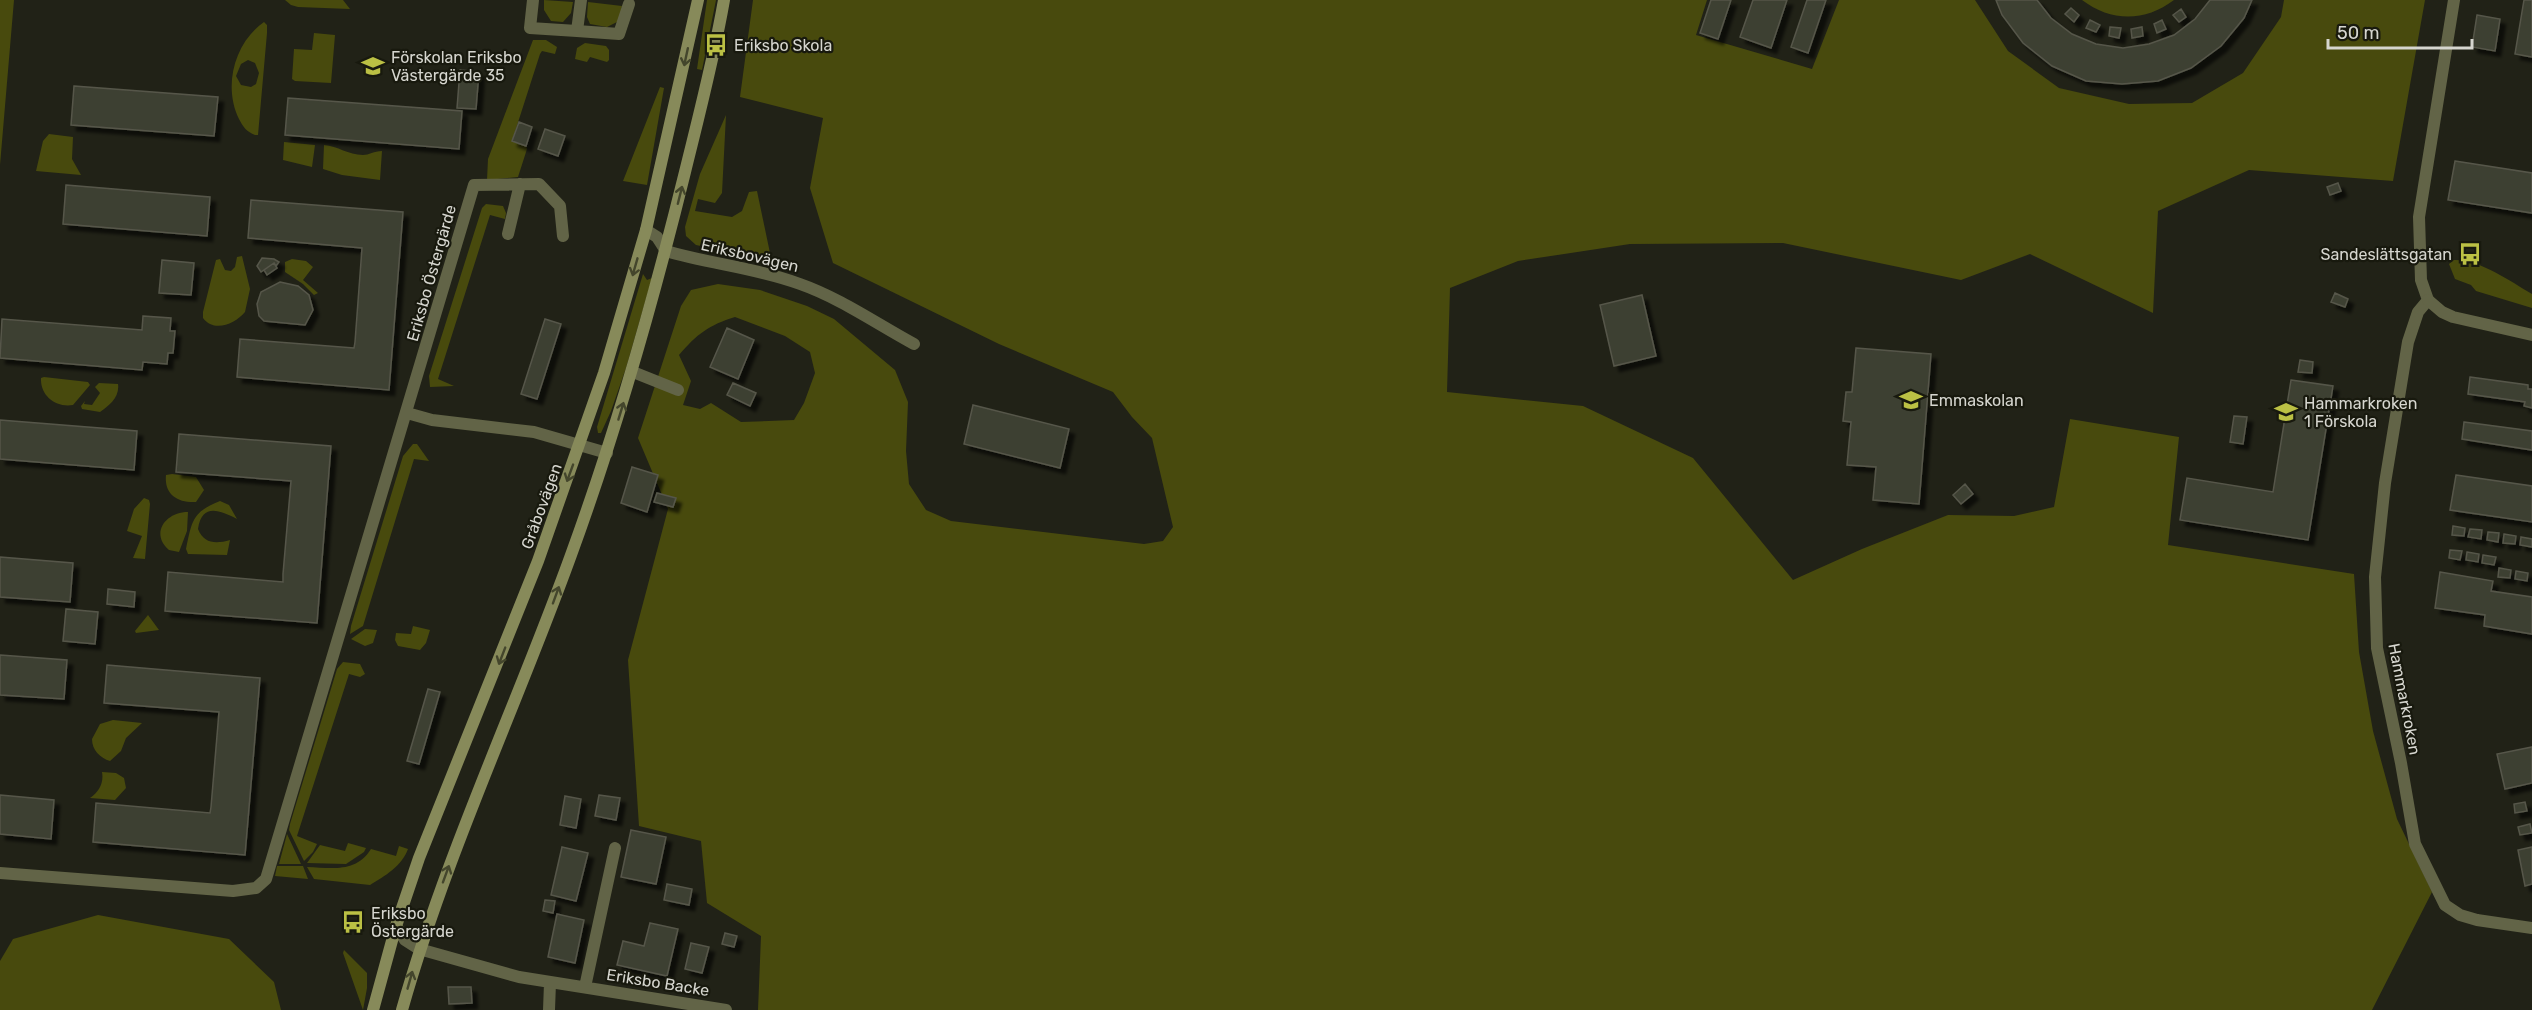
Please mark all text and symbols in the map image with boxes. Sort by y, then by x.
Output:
scale bar [2328,12,2472,50]
text: 50 m [2337,22,2380,44]
bus stop icon: Eriksbo Skola [703,32,729,58]
place label: Eriksbo Skola [734,36,832,55]
one-way arrow [679,47,691,66]
place label: Förskolan Eriksbo Västergärde 35 [391,48,522,85]
school or university icon: Förskolan Eriksbo Västergärde 35 [360,53,386,79]
one-way arrow [674,185,686,204]
street label: Eriksbo Östergärde [403,203,460,344]
street label: Eriksbovägen [699,235,801,276]
bus stop icon: Sandeslättsgatan [2457,241,2483,267]
place label: Sandeslättsgatan [2320,245,2452,264]
one-way arrow [629,257,640,276]
school or university icon: Emmaskolan [1898,387,1924,413]
place label: Emmaskolan [1929,391,2024,410]
place label: Hammarkroken 1 Förskola [2304,394,2418,431]
school or university icon: Hammarkroken 1 Förskola [2273,399,2299,425]
one-way arrow [616,402,627,421]
street label: Gråbovägen [517,461,566,552]
one-way arrow [564,463,575,482]
one-way arrow [552,587,563,605]
street label: Hammarkroken [2384,642,2425,757]
one-way arrow [495,646,506,664]
one-way arrow [441,866,452,884]
place label: Eriksbo Östergärde [371,904,454,941]
bus stop icon: Eriksbo Östergärde [340,909,366,935]
street label: Eriksbo Backe [605,965,711,1000]
one-way arrow [405,970,416,989]

